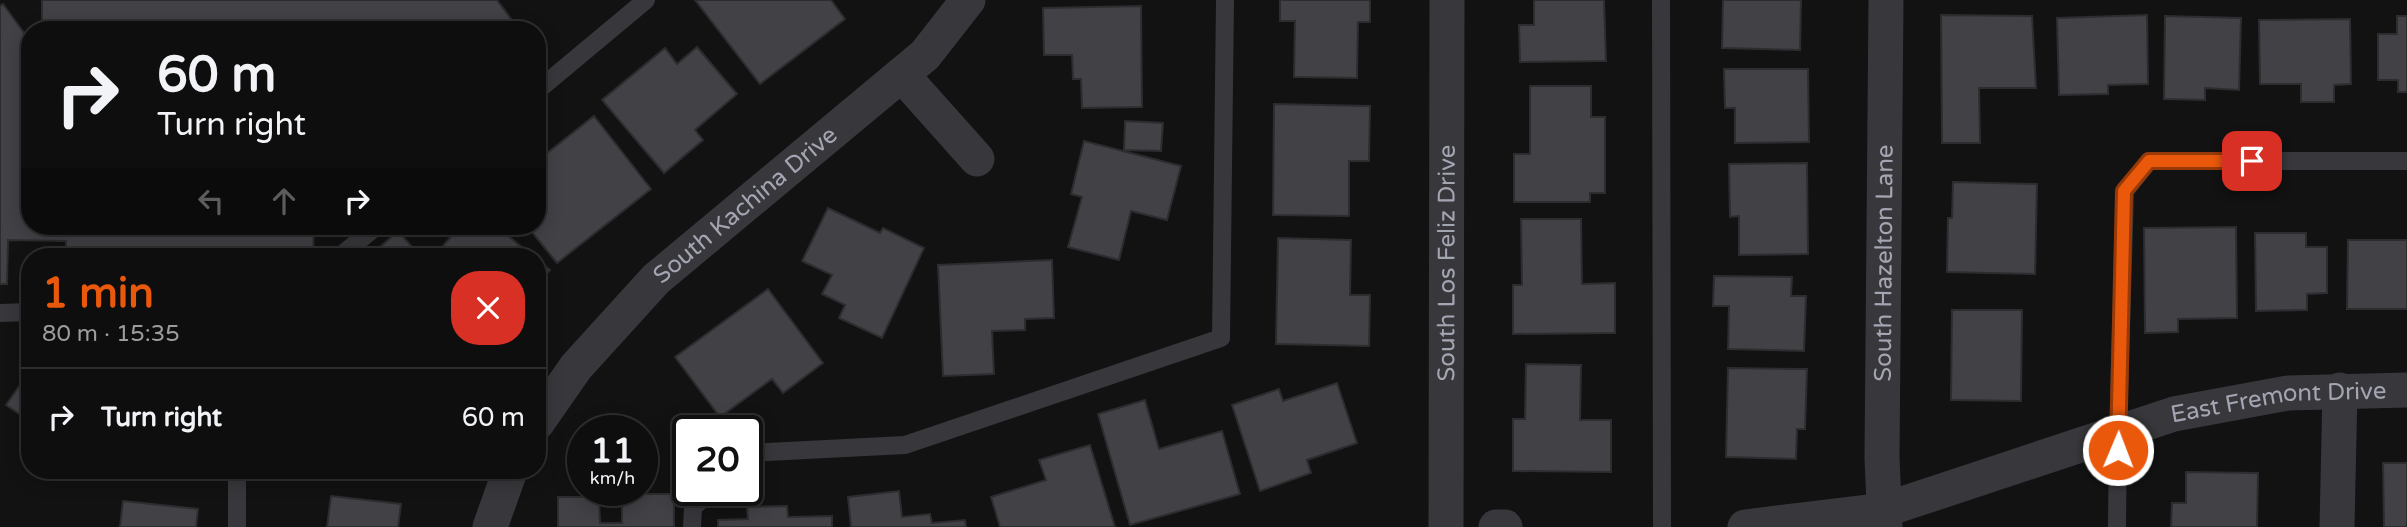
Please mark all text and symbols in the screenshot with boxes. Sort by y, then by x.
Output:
text: 60 m [157,46,276,105]
icon: right [42,49,133,140]
text: Turn right [157,106,306,144]
street label: South Kachina Drive [647,120,843,290]
pin [2222,131,2282,191]
icon: arrive [2233,142,2271,180]
street label: South Hazelton Lane [1868,144,1899,382]
street label: South Los Feliz Drive [1432,145,1461,381]
icon: left [192,182,230,220]
icon: ahead [265,182,303,220]
icon: right [338,182,376,220]
text: 1 min [42,268,154,319]
button: close [451,271,525,345]
text: 80 m · 15:35 [42,320,180,348]
street label: East Fremont Drive [2168,376,2387,429]
icon: right [42,398,80,436]
text: Turn right [101,402,222,433]
text: 60 m [462,402,525,433]
position arrow [2081,413,2155,487]
speed limit sign: 20 [672,415,763,506]
text: 11 [591,430,634,472]
text: km/h [590,467,635,489]

